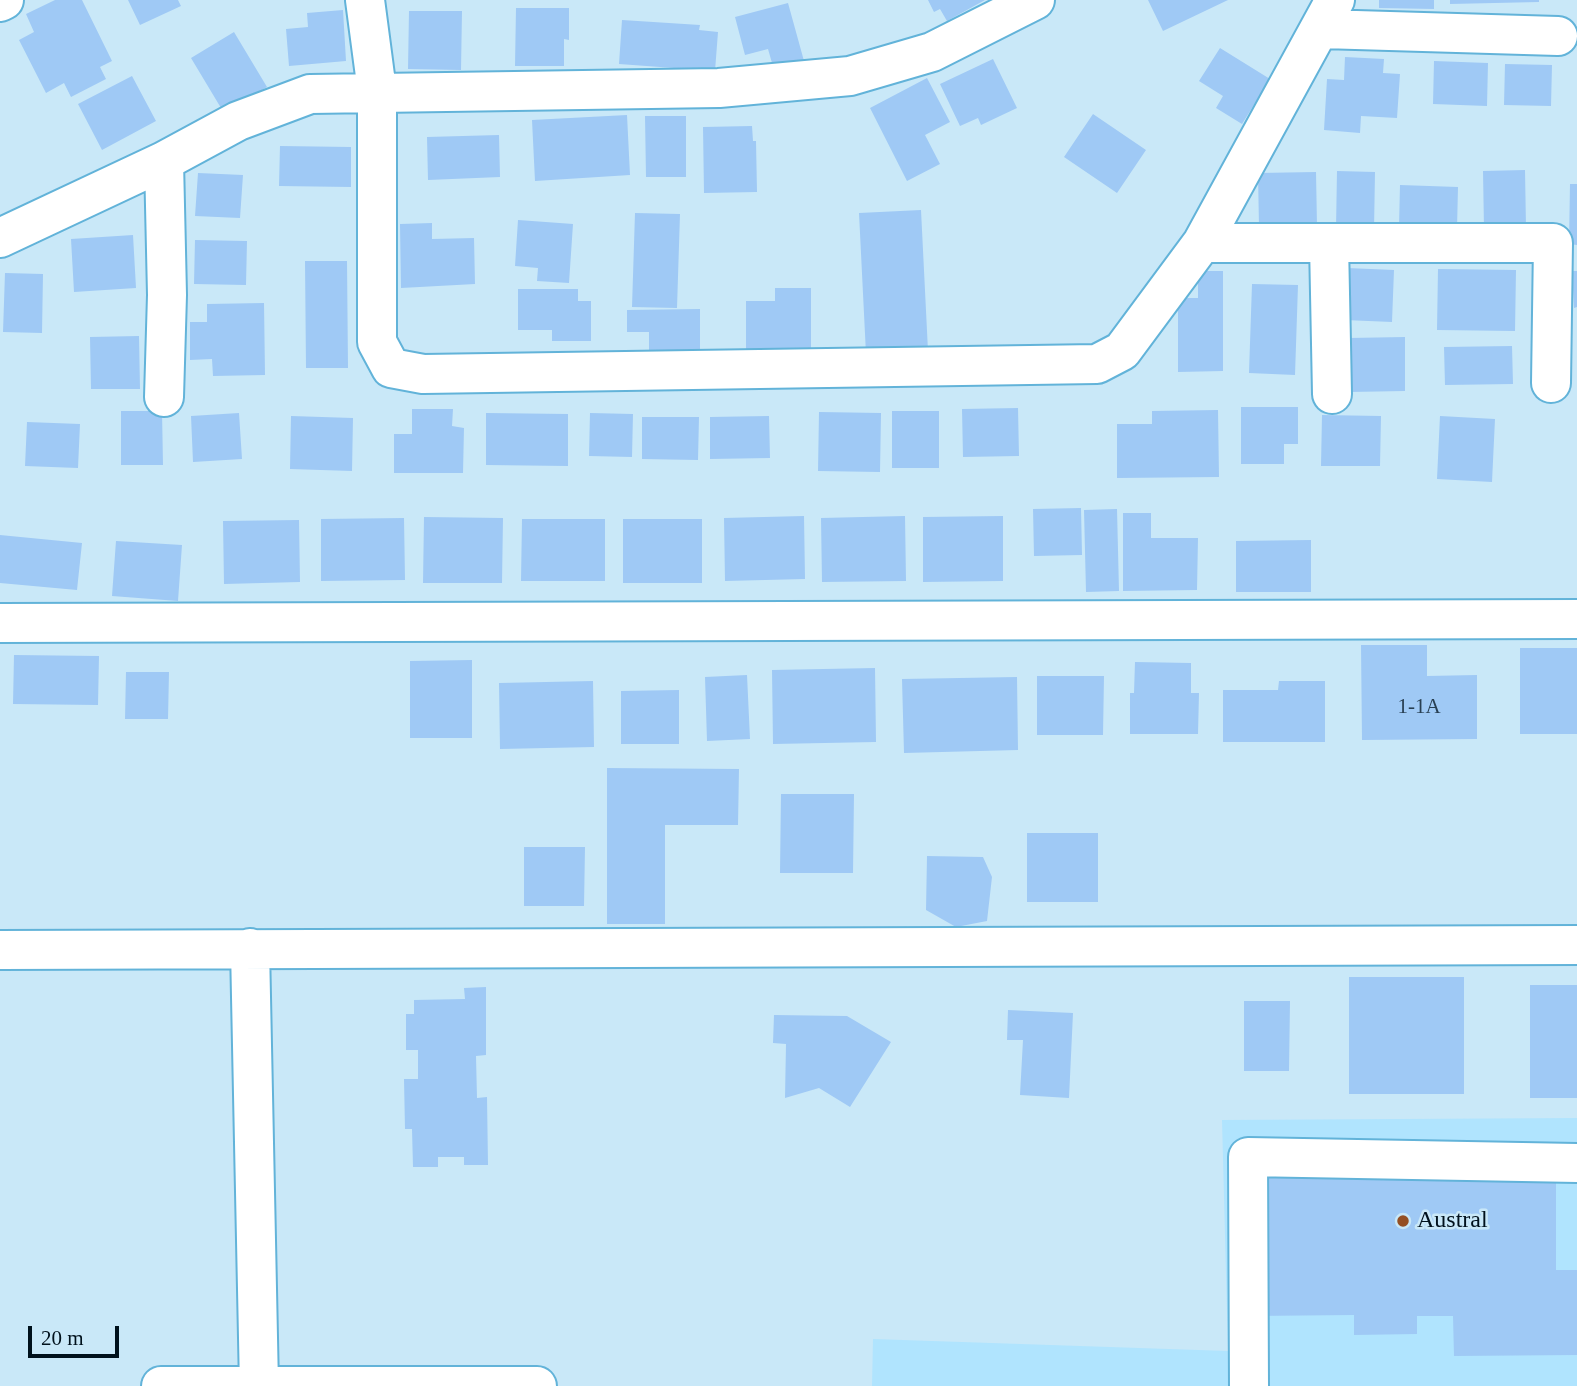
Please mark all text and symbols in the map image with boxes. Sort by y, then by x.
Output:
house number: 1-1A [1397,694,1441,720]
place label: Austral [1417,1207,1488,1235]
marker: Austral [1395,1213,1411,1229]
scale bar [32,1312,122,1356]
text: 20 m [41,1326,84,1350]

